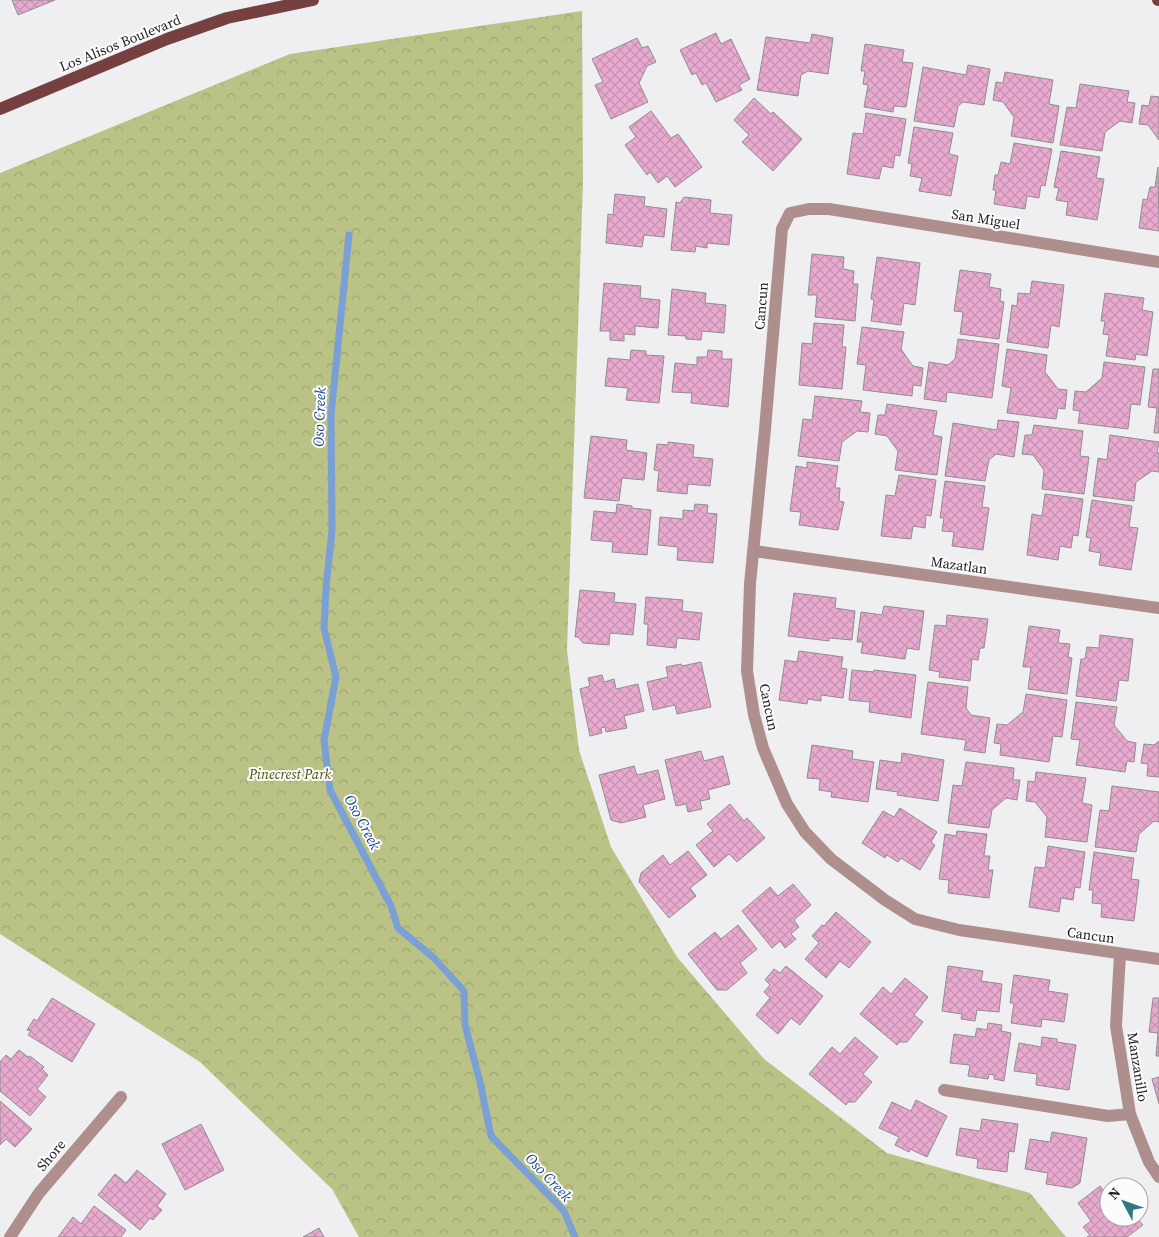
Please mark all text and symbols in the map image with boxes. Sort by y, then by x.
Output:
street label: Los Alisos Boulevard [56,9,184,77]
street label: San Miguel [950,204,1022,234]
street label: Cancun [749,281,773,331]
water label: Oso Creek [307,386,331,447]
street label: Mazatlan [929,551,989,579]
street label: Cancun [754,682,784,733]
park label: Pinecrest Park [248,764,331,784]
water label: Oso Creek [340,791,387,854]
street label: Cancun [1066,922,1117,948]
street label: Manzanillo [1123,1031,1153,1103]
street label: Shore [32,1135,70,1175]
water label: Oso Creek [521,1148,578,1207]
north arrow [1099,1177,1149,1227]
text: N [1103,1183,1125,1204]

